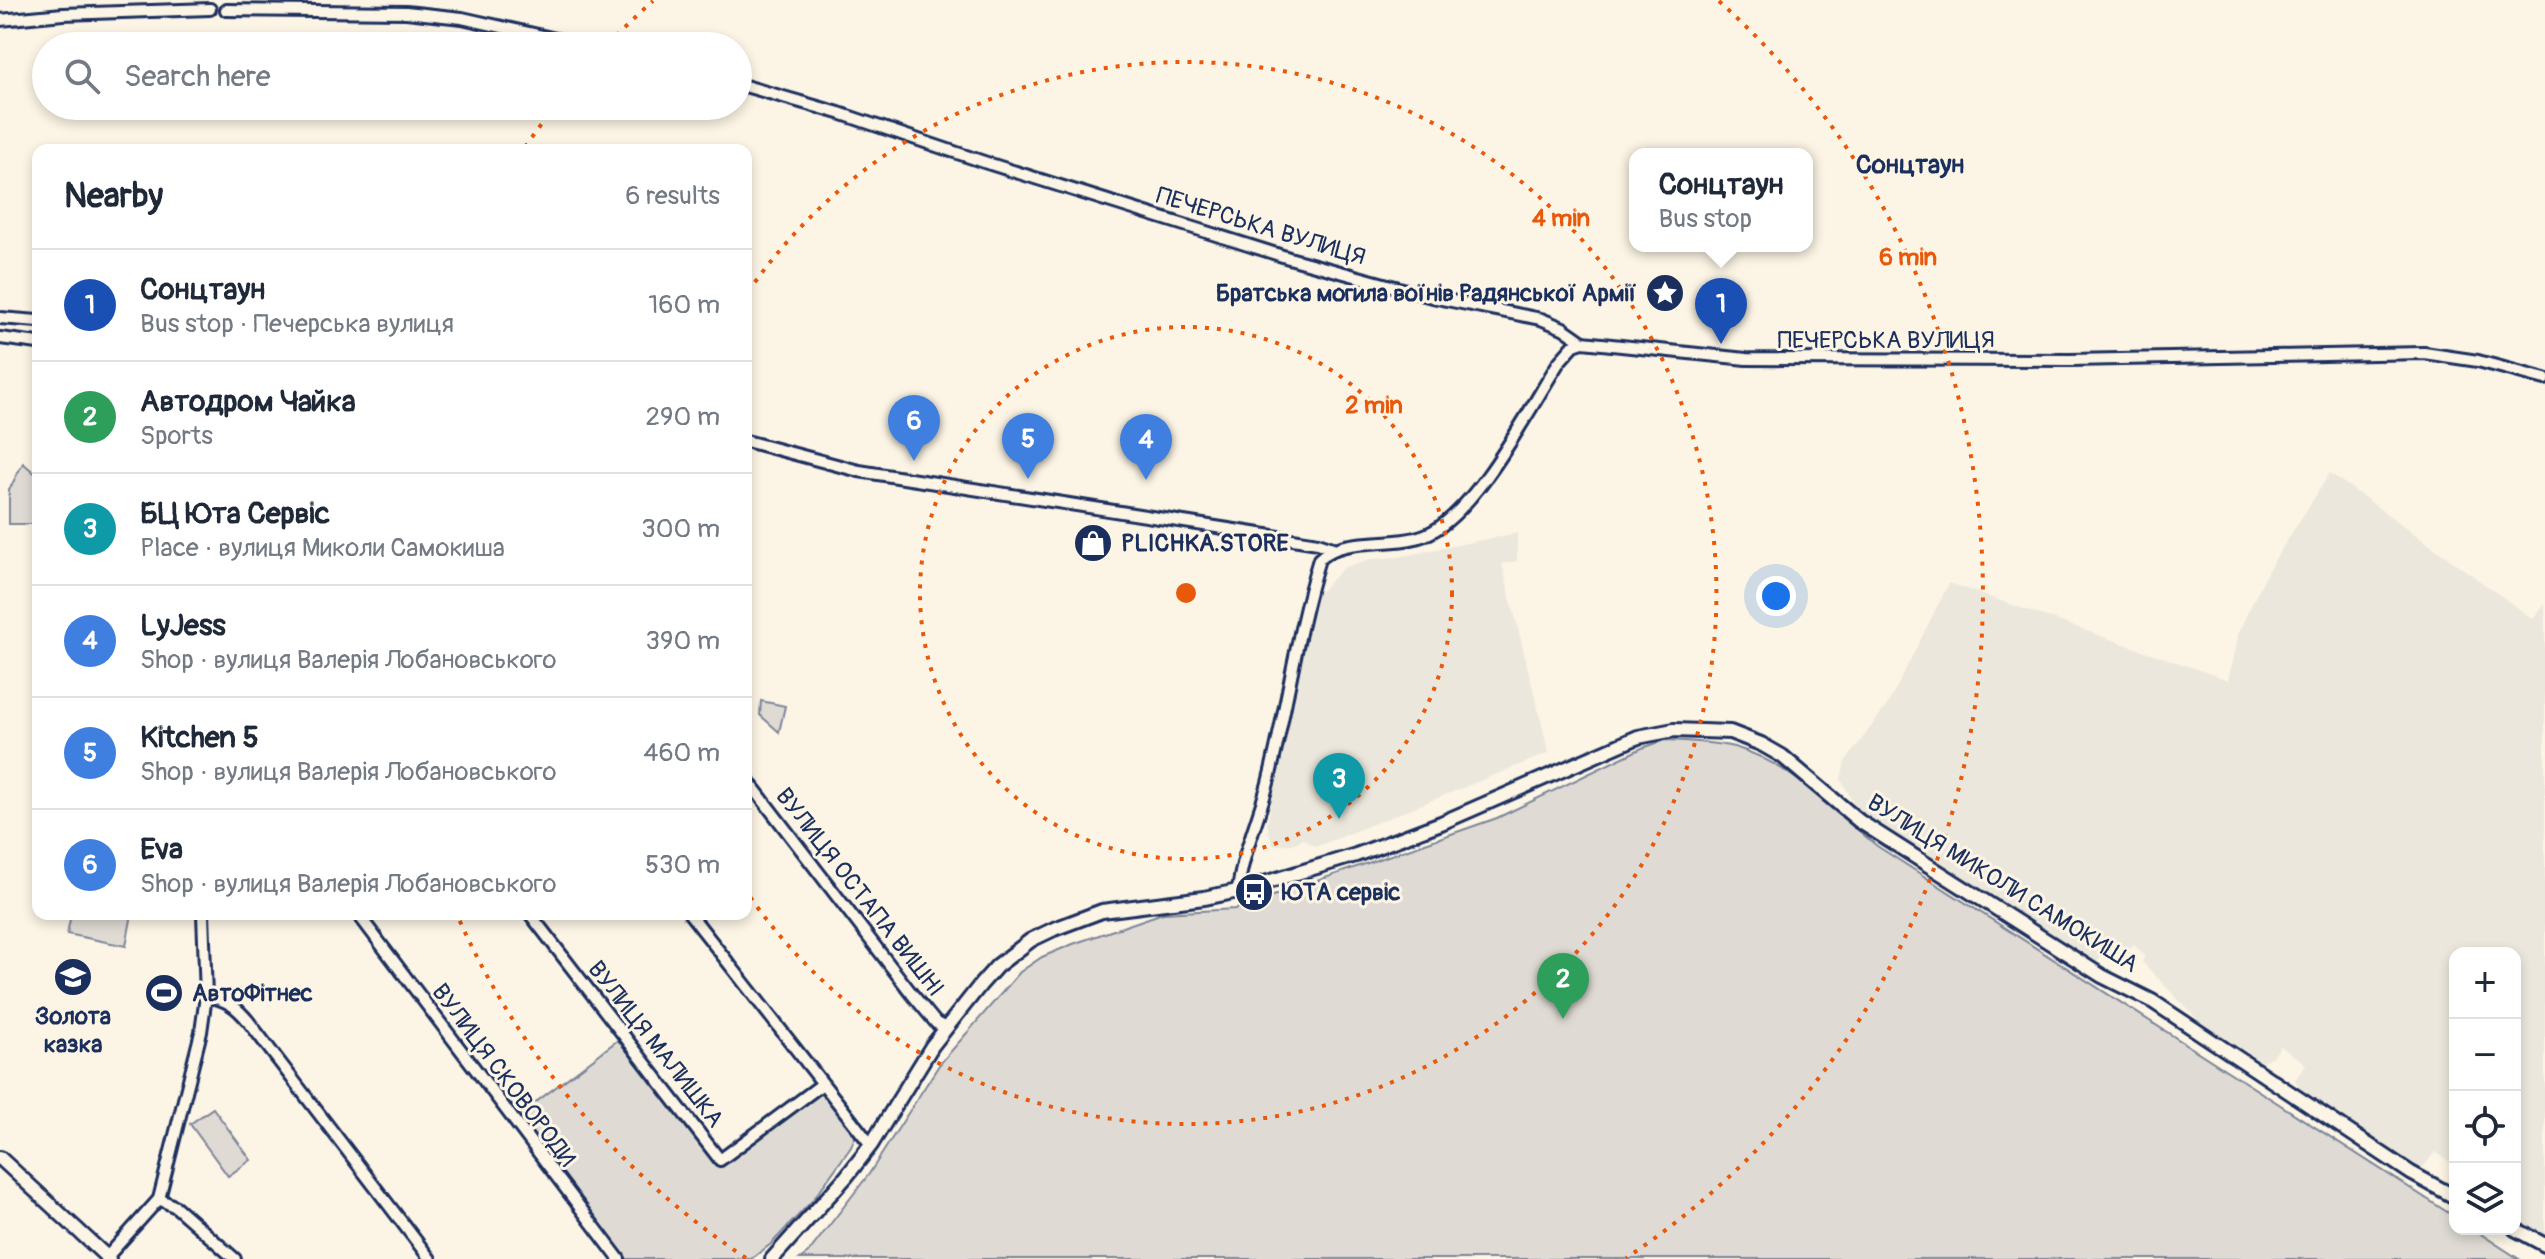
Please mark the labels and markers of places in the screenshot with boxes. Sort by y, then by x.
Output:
place icon: Братська могила воїнів Радянської Армії [1644,272,1686,314]
pin: 1 [1695,278,1747,344]
place label: Братська могила воїнів Радянської Армії [1216,279,1637,308]
pin: 6 [888,395,940,461]
pin: 5 [1002,413,1054,479]
pin: 4 [1120,414,1172,480]
shop icon: PLICHKA.STORE [1072,522,1114,564]
place label: PLICHKA.STORE [1121,529,1289,558]
centre of rings [1172,579,1200,607]
pin: 3 [1313,753,1365,819]
bus stop icon: ЮТА сервіс [1233,871,1275,913]
place label: ЮТА сервіс [1281,878,1400,907]
pin: 2 [1537,953,1589,1019]
school or university icon: Золота казка [52,956,94,998]
sports icon: АвтоФітнес [143,972,185,1014]
place label: АвтоФітнес [192,979,313,1008]
place label: Золота казка [35,1002,111,1059]

